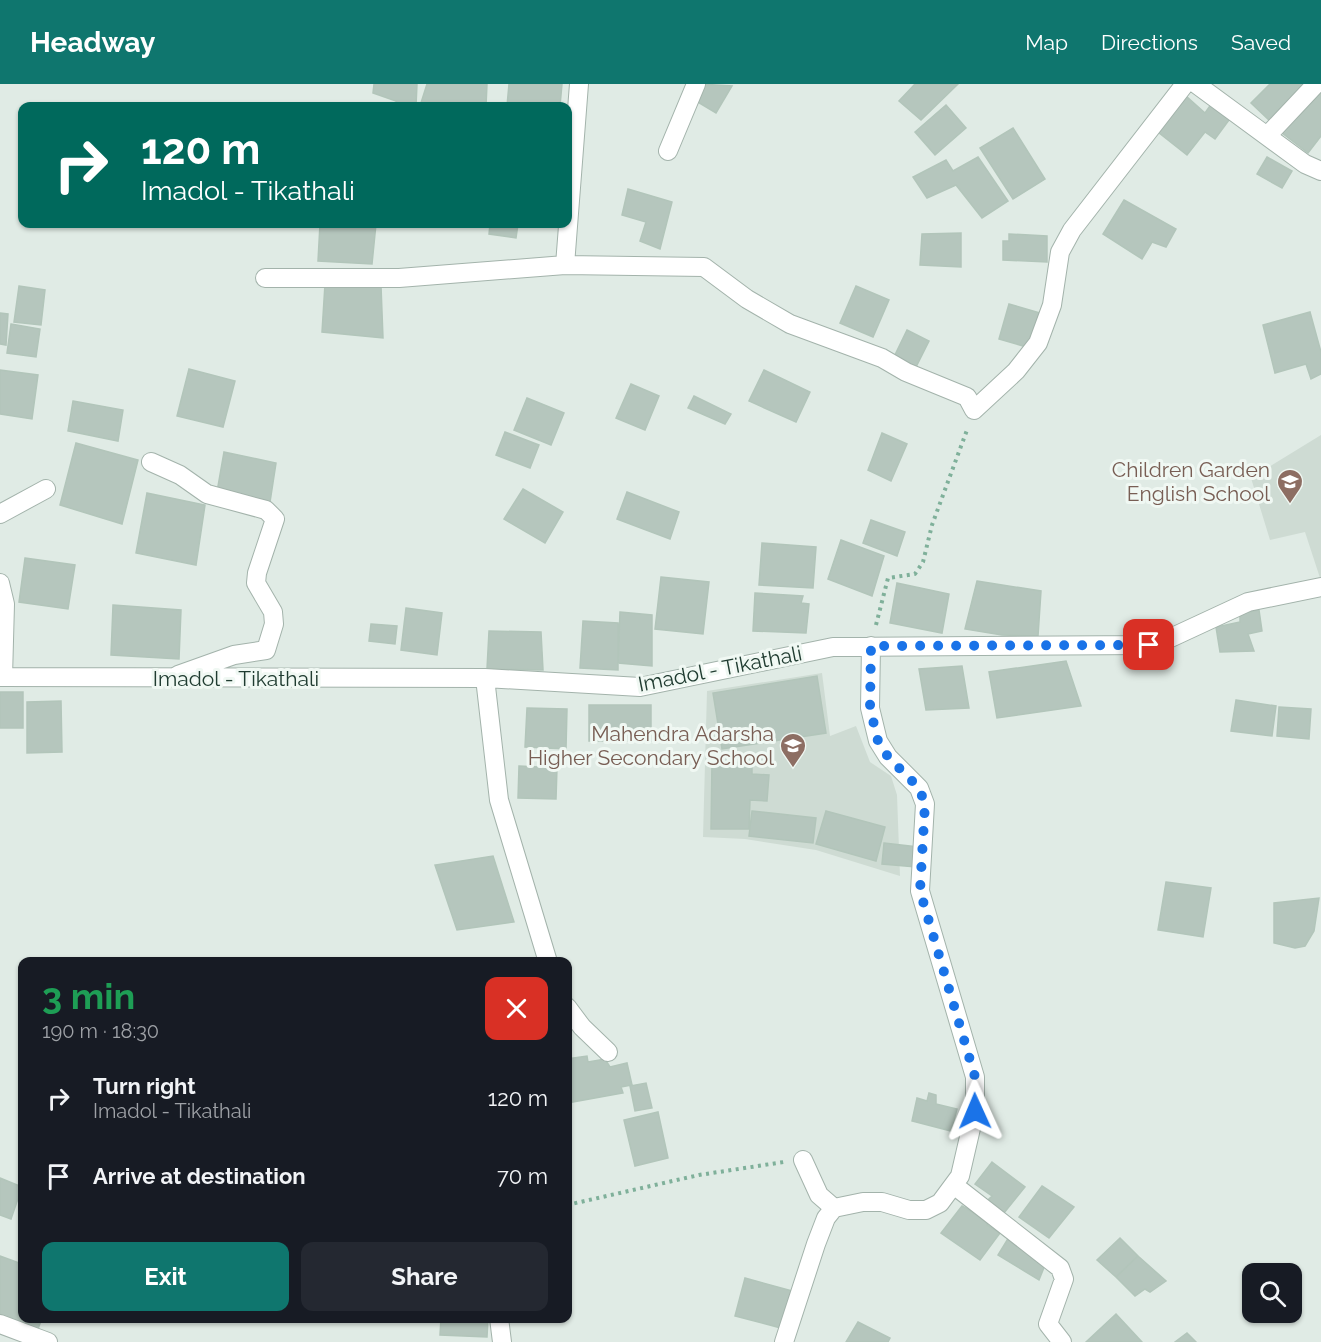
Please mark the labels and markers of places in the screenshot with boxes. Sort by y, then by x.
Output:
place label: Children Garden English School [1112,457,1270,506]
school or university icon: Children Garden English School [1275,467,1305,505]
pin [1123,619,1174,670]
place label: Mahendra Adarsha Higher Secondary School [528,721,774,770]
school or university icon: Mahendra Adarsha Higher Secondary School [778,731,808,769]

